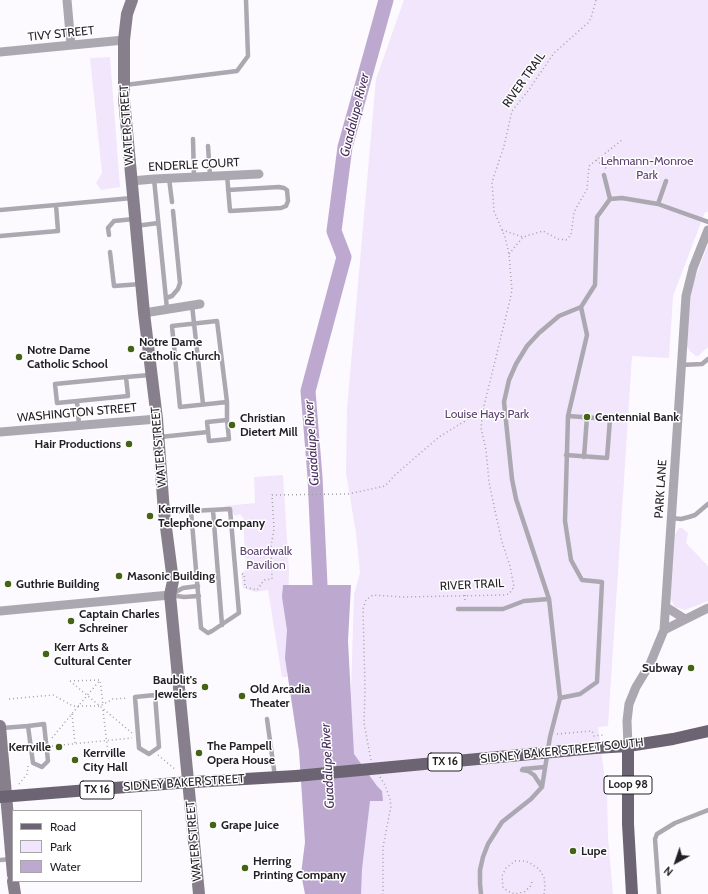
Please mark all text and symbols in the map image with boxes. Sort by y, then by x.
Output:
street label: TIVY STREET [27,23,95,45]
street label: RIVER TRAIL [500,50,548,110]
water label: Guadalupe River [337,72,373,158]
street label: WATER STREET [117,84,137,166]
park label: Lehmann-Monroe Park [601,154,693,182]
street label: ENDERLE COURT [148,155,240,175]
place label: Notre Dame Catholic Church [139,335,220,363]
place label: Notre Dame Catholic School [27,343,108,371]
marker: Notre Dame Catholic Church [126,344,136,354]
marker: Notre Dame Catholic School [14,352,24,362]
water label: Guadalupe River [301,400,323,486]
street label: WASHINGTON STREET [17,401,137,425]
street label: WATER STREET [148,406,170,488]
park label: Louise Hays Park [445,407,529,421]
place label: Centennial Bank [595,410,679,424]
place label: Christian Dietert Mill [240,411,298,439]
marker: Centennial Bank [582,412,592,422]
marker: Christian Dietert Mill [227,420,237,430]
place label: Hair Productions [35,437,121,451]
marker: Hair Productions [124,439,134,449]
street label: PARK LANE [652,459,670,519]
place label: Kerrville Telephone Company [158,502,265,530]
marker: Kerrville Telephone Company [145,511,155,521]
park label: Boardwalk Pavilion [240,544,292,572]
place label: Masonic Building [127,569,215,583]
marker: Masonic Building [114,571,124,581]
street label: RIVER TRAIL [440,576,504,594]
place label: Guthrie Building [16,577,99,591]
marker: Guthrie Building [3,579,13,589]
place label: Captain Charles Schreiner [79,607,160,635]
marker: Captain Charles Schreiner [66,616,76,626]
place label: Kerr Arts & Cultural Center [54,640,132,668]
marker: Kerr Arts & Cultural Center [41,649,51,659]
place label: Subway [642,661,683,675]
marker: Subway [686,663,696,673]
place label: Baublit's Jewelers [153,673,197,701]
marker: Baublit's Jewelers [200,682,210,692]
place label: Old Arcadia Theater [250,682,310,710]
marker: Old Arcadia Theater [237,691,247,701]
water label: Guadalupe River [318,723,338,809]
street label: SIDNEY BAKER STREET SOUTH [480,735,644,767]
place label: The Pampell Opera House [207,739,275,767]
place label: Kerrville [9,740,51,754]
marker: Kerrville [54,742,64,752]
place label: Kerrville City Hall [83,746,128,774]
marker: The Pampell Opera House [194,748,204,758]
road number: TX 16 [428,753,462,771]
marker: Kerrville City Hall [70,755,80,765]
street label: SIDNEY BAKER STREET [123,772,245,794]
road number: Loop 98 [604,776,652,794]
road number: TX 16 [80,781,114,799]
street label: WATER STREET [183,800,205,882]
legend [12,810,142,882]
place label: Grape Juice [221,818,279,832]
text: Road [50,819,76,834]
marker: Grape Juice [208,820,218,830]
text: Park [50,839,72,854]
north arrow [656,842,696,882]
place label: Lupe [581,844,607,858]
marker: Lupe [568,846,578,856]
place label: Herring Printing Company [253,854,346,882]
text: Water [50,859,80,874]
marker: Herring Printing Company [240,863,250,873]
text: N [661,863,676,879]

